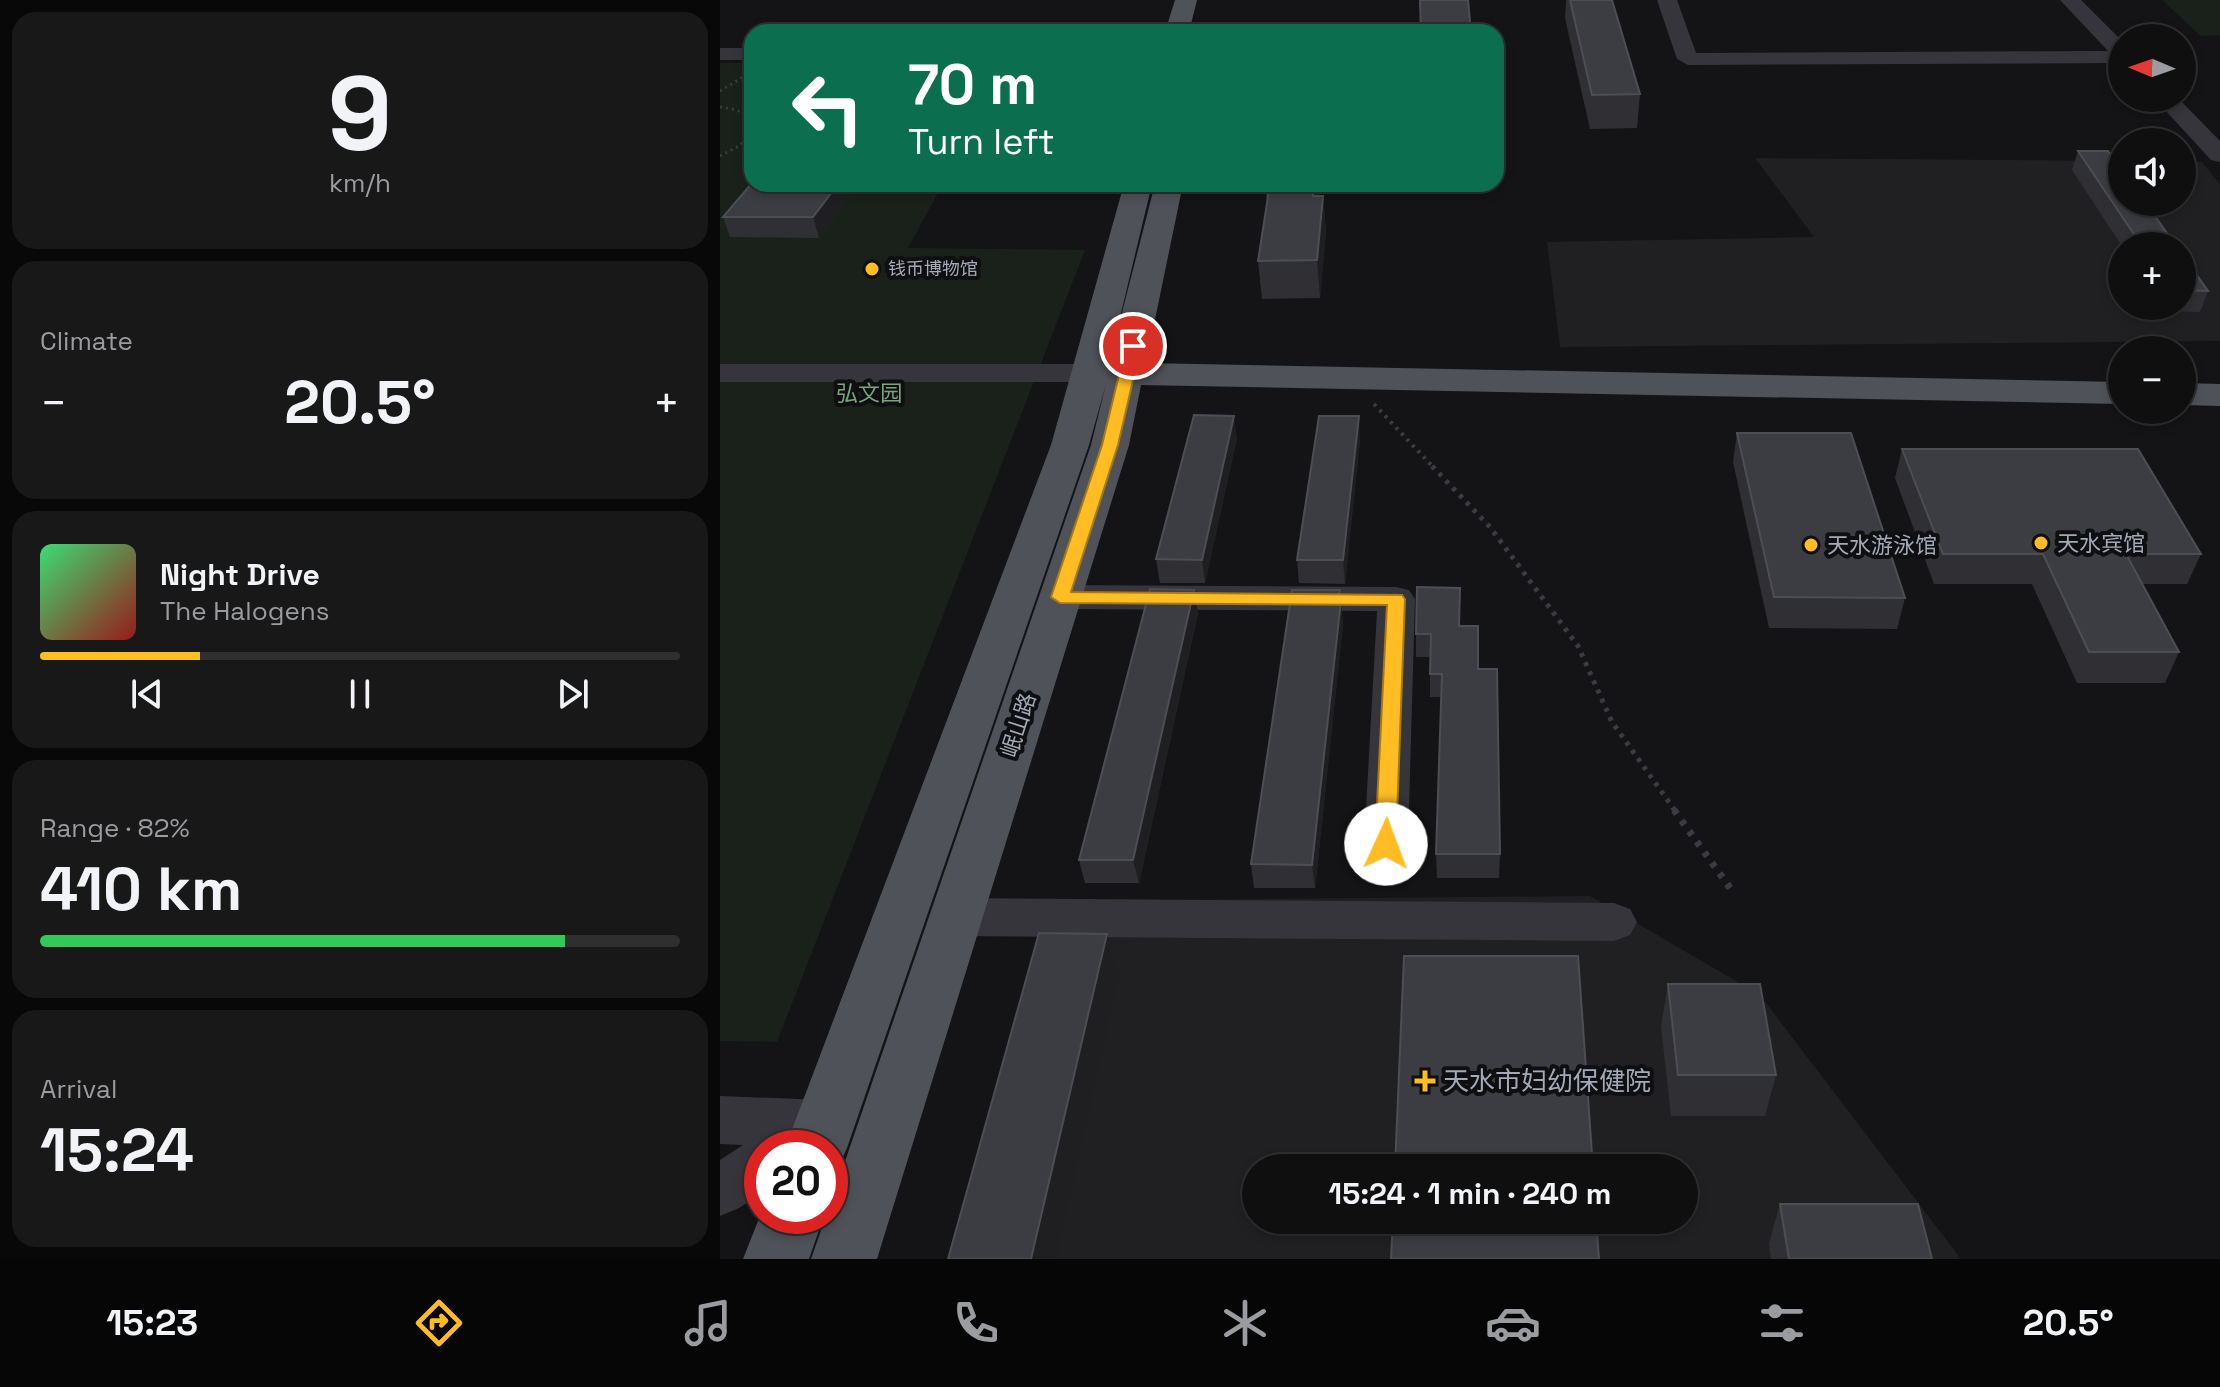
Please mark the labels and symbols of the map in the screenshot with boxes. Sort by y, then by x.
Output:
north arrow [2108,24,2196,112]
place label: 钱币博物馆 [888,257,978,280]
marker: 钱币博物馆 [863,260,881,278]
pin [1099,312,1167,380]
park label: 弘文园 [836,379,902,407]
place label: 天水宾馆 [2057,529,2145,557]
place label: 天水游泳馆 [1827,531,1937,559]
marker: 天水宾馆 [2032,534,2050,552]
marker: 天水游泳馆 [1802,536,1820,554]
street label: 岷山路 [994,689,1042,761]
position arrow [1344,802,1428,886]
place label: 天水市妇幼保健院 [1443,1064,1651,1098]
marker: 天水市妇幼保健院 [1414,1070,1436,1092]
speed limit sign: 20 [744,1130,848,1234]

